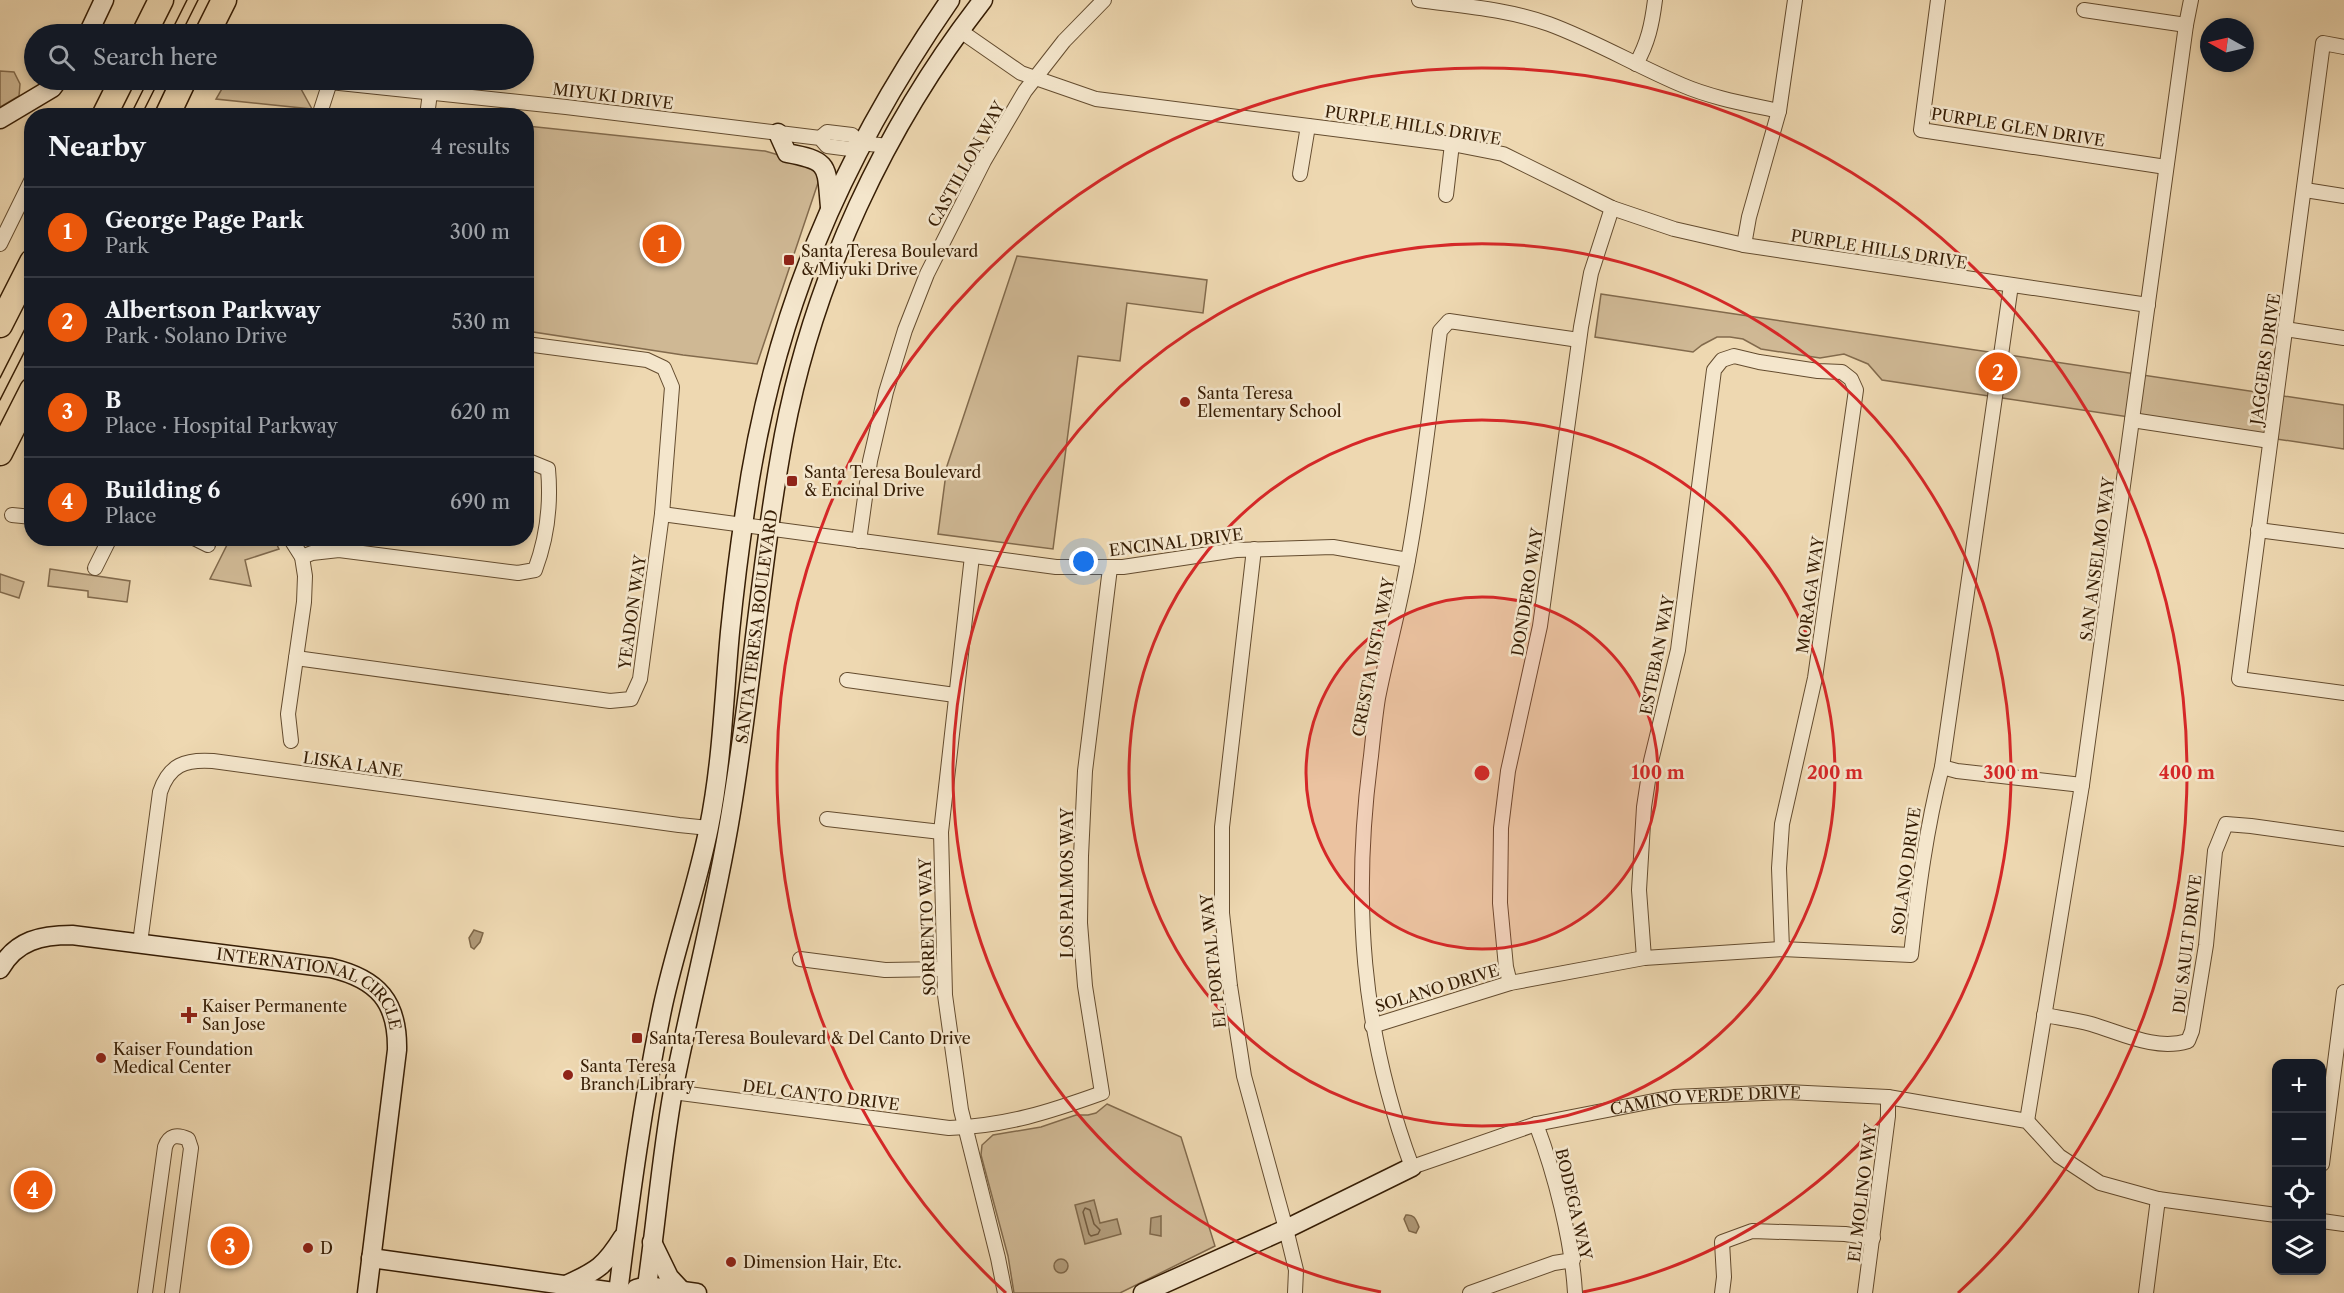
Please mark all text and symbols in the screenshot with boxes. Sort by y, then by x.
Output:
north arrow [2200,18,2254,72]
search box [24,24,534,90]
icon: search [45,41,78,74]
text: Search here [93,44,218,71]
street label: MIYUKI DRIVE [551,79,675,113]
street label: CASTILLON WAY [923,97,1009,231]
street label: PURPLE HILLS DRIVE [1323,101,1503,149]
street label: PURPLE GLEN DRIVE [1930,103,2106,151]
text: Nearby [48,131,146,163]
text: 4 results [431,135,510,159]
text: George Page Park [105,207,304,234]
text: 1 [63,220,72,244]
text: 300 m [450,220,510,244]
pin: 1 [642,222,682,266]
street label: PURPLE HILLS DRIVE [1789,225,1969,273]
text: Park [105,234,148,258]
place label: Santa Teresa Boulevard & Miyuki Drive [801,241,979,279]
marker: Santa Teresa Boulevard & Miyuki Drive [782,253,796,267]
street label: JAGGERS DRIVE [2245,292,2284,429]
text: Albertson Parkway [105,297,320,324]
text: 2 [62,310,73,334]
text: 530 m [452,310,510,334]
text: Park · Solano Drive [105,324,287,348]
pin: 2 [1978,350,2018,394]
place label: Santa Teresa Elementary School [1197,383,1342,421]
text: B [105,387,121,414]
marker: Santa Teresa Elementary School [1178,395,1192,409]
text: 3 [62,400,73,424]
text: 620 m [450,400,510,424]
text: Place · Hospital Parkway [105,414,338,438]
place label: Santa Teresa Boulevard & Encinal Drive [804,462,982,500]
marker: Santa Teresa Boulevard & Encinal Drive [785,474,799,488]
street label: SAN ANSELMO WAY [2076,475,2119,642]
text: Building 6 [105,477,221,504]
text: 4 [62,490,73,514]
text: 690 m [450,490,510,514]
text: Place [105,504,156,528]
street label: SANTA TERESA BOULEVARD [731,508,782,745]
street label: ENCINAL DRIVE [1108,524,1244,560]
street label: DONDERO WAY [1507,526,1547,658]
street label: MORAGA WAY [1792,535,1828,655]
your location [1069,547,1098,576]
street label: YEADON WAY [614,553,650,672]
street label: CRESTA VISTA WAY [1348,575,1398,738]
street label: ESTEBAN WAY [1636,593,1679,717]
street label: LISKA LANE [302,747,404,781]
text: 100 m [1631,762,1685,784]
text: 200 m [1807,762,1863,784]
text: 300 m [1983,762,2039,784]
text: 400 m [2159,762,2215,784]
centre of rings [1472,763,1492,783]
street label: SOLANO DRIVE [1887,806,1925,936]
street label: LOS PALMOS WAY [1057,807,1077,958]
street label: SORRENTO WAY [915,857,939,996]
street label: DU SAULT DRIVE [2169,873,2205,1015]
street label: EL PORTAL WAY [1196,892,1230,1029]
street label: INTERNATIONAL CIRCLE [215,944,406,1032]
street label: SOLANO DRIVE [1372,960,1502,1016]
place label: Kaiser Permanente San Jose [202,996,347,1034]
marker: Kaiser Permanente San Jose [180,1006,198,1024]
place label: Santa Teresa Boulevard & Del Canto Drive [649,1028,971,1048]
marker: Santa Teresa Boulevard & Del Canto Drive [630,1031,644,1045]
place label: Kaiser Foundation Medical Center [113,1039,253,1077]
marker: Kaiser Foundation Medical Center [94,1051,108,1065]
place label: Santa Teresa Branch Library [580,1056,696,1094]
map controls [2272,1059,2326,1275]
button: + [2272,1059,2326,1113]
marker: Santa Teresa Branch Library [561,1068,575,1082]
street label: DEL CANTO DRIVE [741,1075,901,1115]
street label: CAMINO VERDE DRIVE [1608,1082,1801,1119]
button: − [2272,1113,2326,1167]
street label: EL MOLINO WAY [1844,1122,1880,1263]
street label: BODEGA WAY [1551,1146,1597,1262]
button: locate [2272,1167,2326,1221]
pin: 4 [14,1168,52,1212]
button: layers [2272,1221,2326,1275]
pin: 3 [210,1224,250,1268]
place label: D [320,1238,333,1258]
marker: D [301,1241,315,1255]
place label: Dimension Hair, Etc. [743,1252,902,1272]
marker: Dimension Hair, Etc. [724,1255,738,1269]

